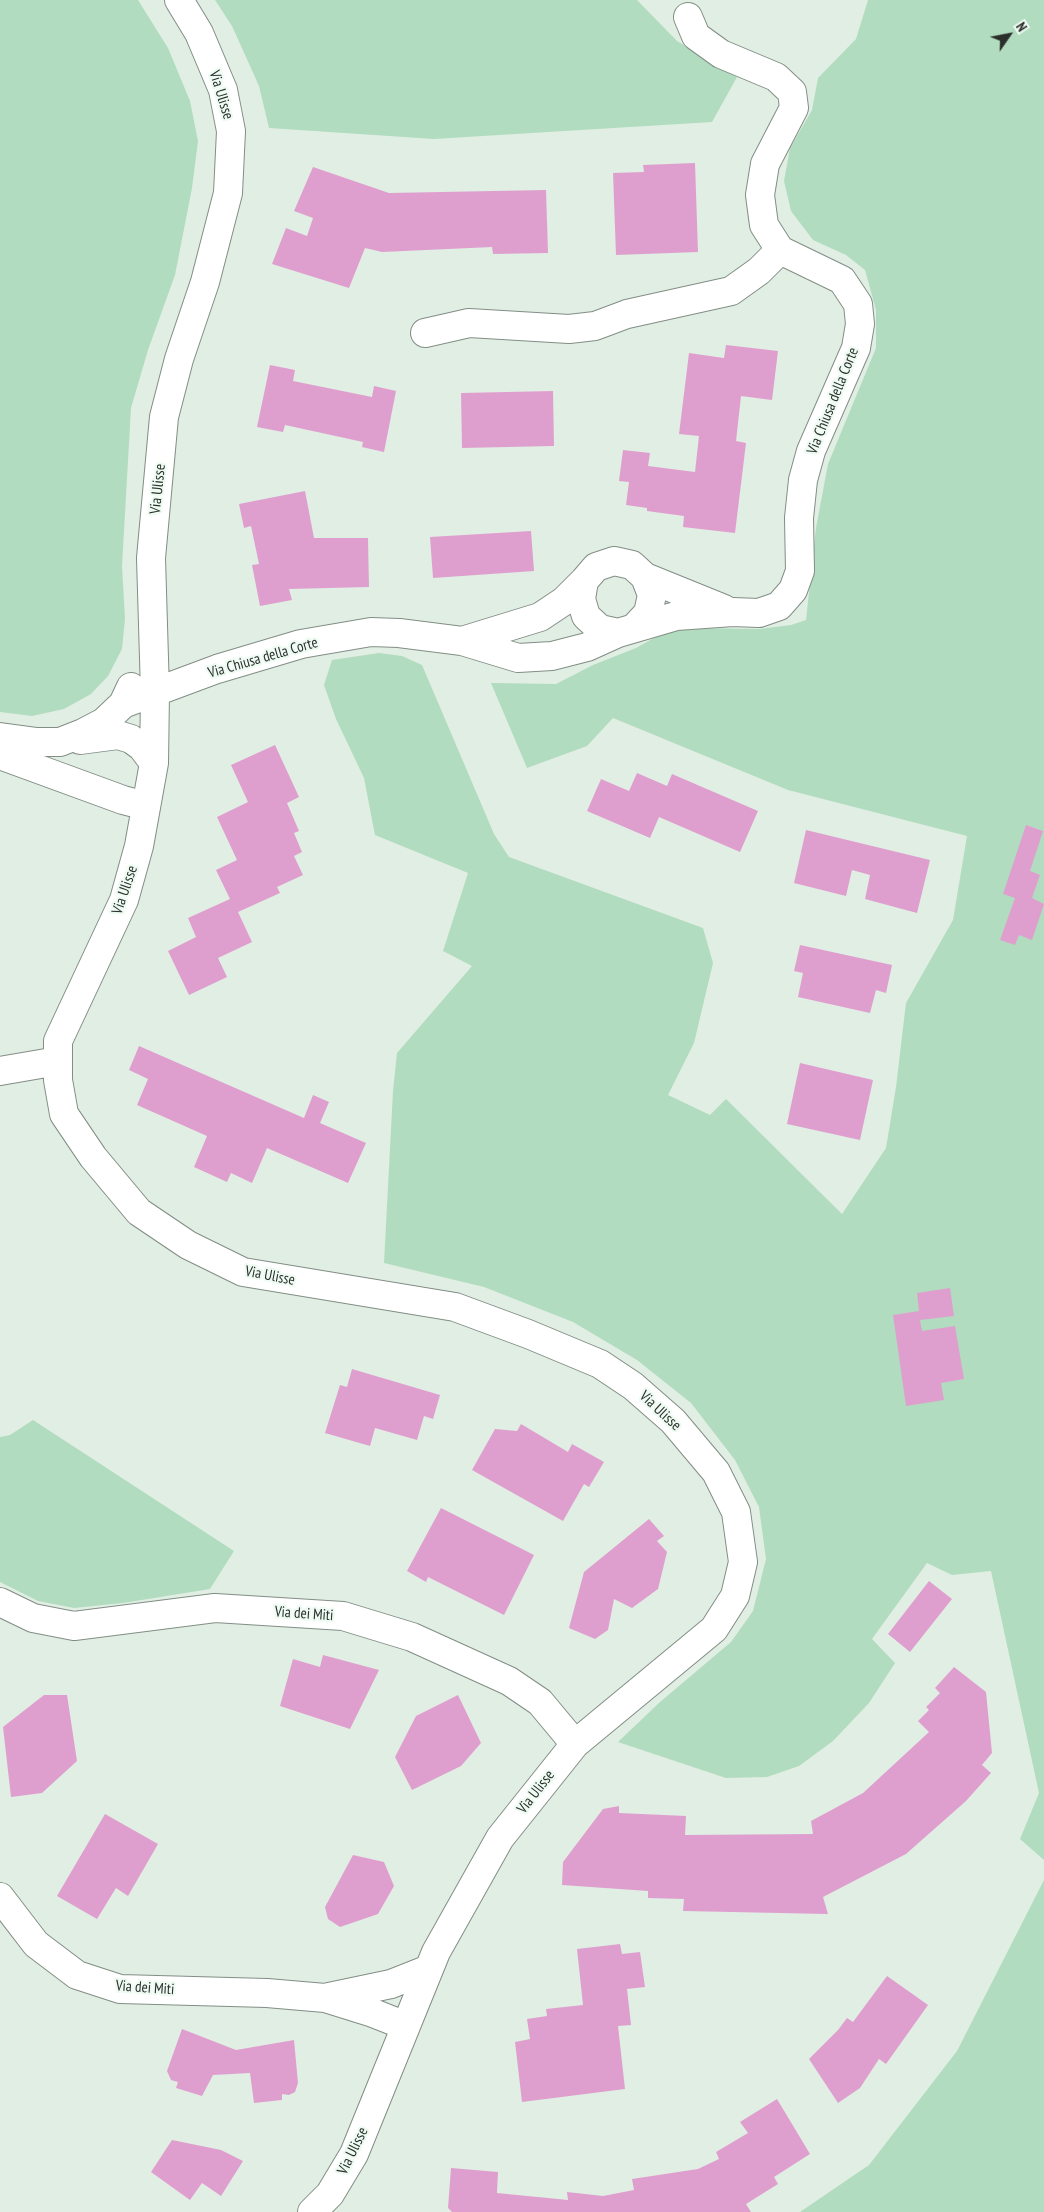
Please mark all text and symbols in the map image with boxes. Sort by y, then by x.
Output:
north arrow [984,10,1034,60]
text: N [1012,19,1031,35]
street label: Via Ulisse [205,68,237,122]
street label: Via Chiusa della Corte [803,345,863,457]
street label: Via Ulisse [146,463,170,515]
street label: Via Chiusa della Corte [206,634,320,682]
street label: Via Ulisse [108,863,142,917]
street label: Via Ulisse [244,1262,296,1290]
street label: Via Ulisse [635,1387,685,1435]
street label: Via dei Miti [274,1603,334,1625]
street label: Via Ulisse [513,1767,559,1817]
street label: Via dei Miti [115,1977,175,1999]
street label: Via Ulisse [334,2124,372,2178]

